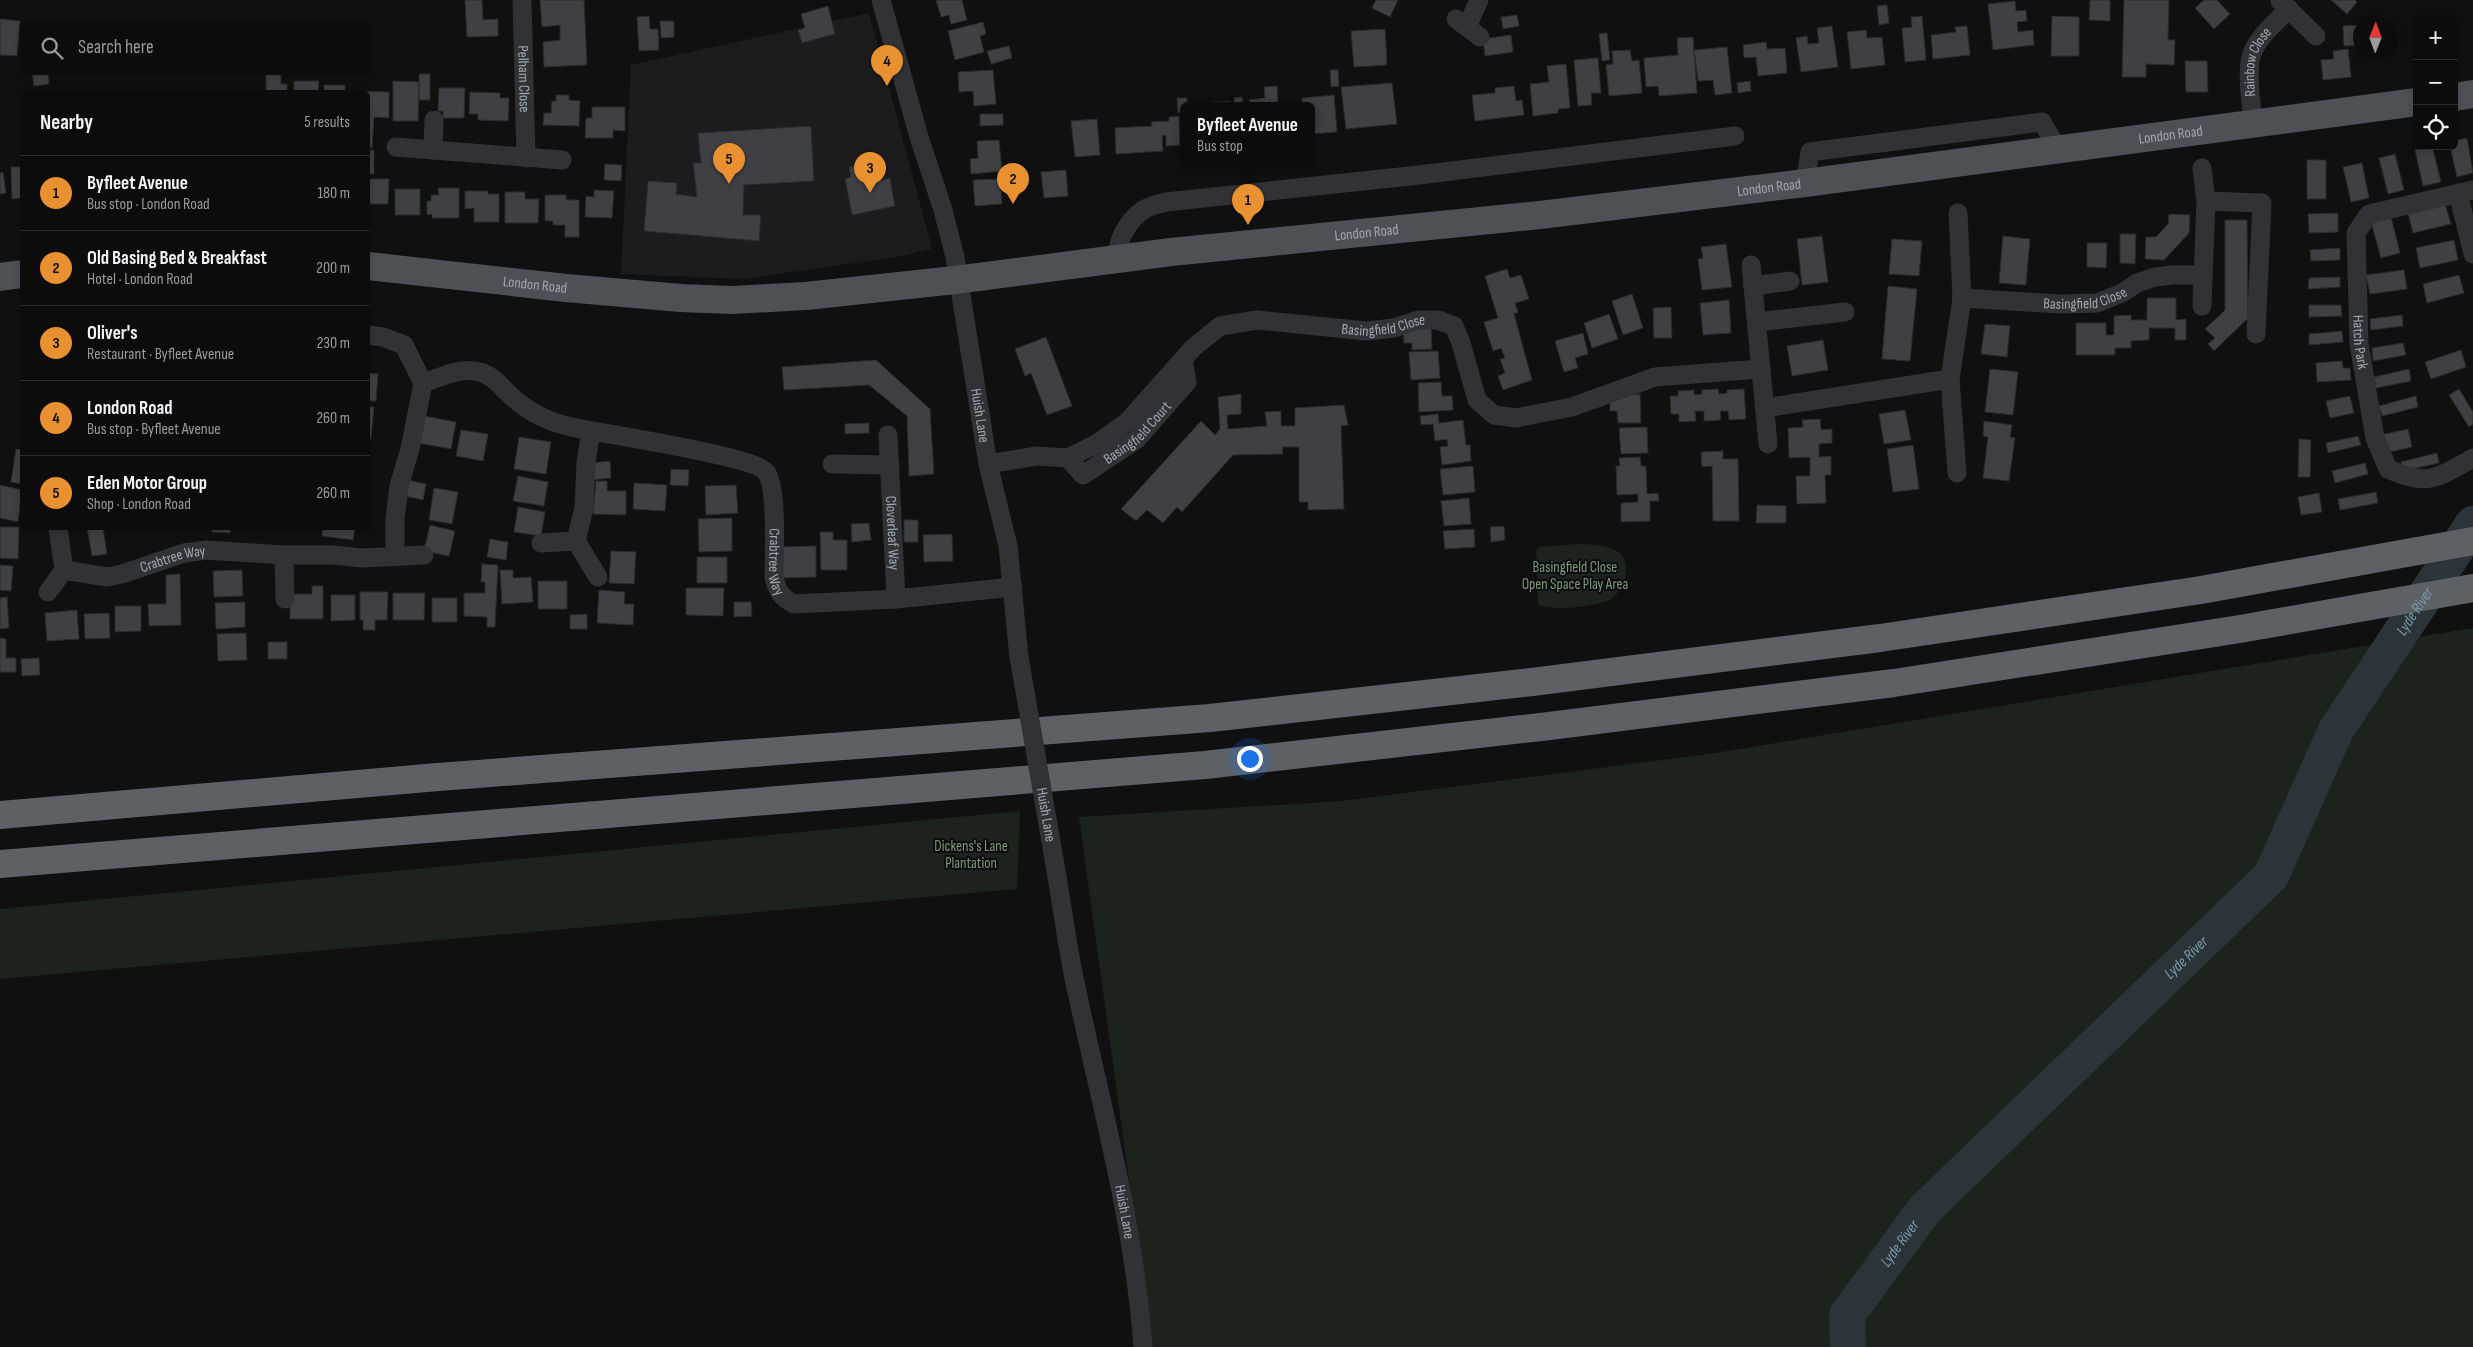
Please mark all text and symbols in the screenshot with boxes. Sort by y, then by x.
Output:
north arrow [2353,15,2398,60]
map controls [2413,15,2458,150]
button: + [2413,15,2458,60]
search box [20,20,370,75]
street label: Rainbow Close [2240,23,2276,97]
icon: search [38,34,66,62]
text: Search here [78,36,154,59]
street label: Pelham Close [514,45,534,113]
pin: 4 [871,45,903,86]
button: − [2413,60,2458,105]
popup [1180,102,1315,167]
button: locate [2413,105,2458,150]
text: Nearby [40,110,93,135]
text: 5 results [304,113,350,132]
text: Byfleet Avenue [1197,114,1298,137]
street label: London Road [2137,121,2204,148]
text: Bus stop [1197,137,1243,156]
pin: 5 [713,143,745,184]
pin: 3 [854,152,886,193]
pin: 2 [997,163,1029,204]
text: Byfleet Avenue [87,172,188,195]
street label: London Road [1736,174,1802,201]
text: 1 [53,184,59,203]
text: 180 m [317,184,350,203]
pin: 1 [1232,184,1264,225]
text: Bus stop · London Road [87,195,210,214]
street label: London Road [1334,220,1400,245]
text: Old Basing Bed & Breakfast [87,247,267,270]
text: 2 [52,259,60,278]
text: 200 m [316,259,350,278]
text: Hotel · London Road [87,270,193,289]
street label: London Road [502,272,568,298]
street label: Basingfield Close [2043,283,2131,314]
street label: Basingfield Close [1341,311,1425,341]
street label: Hatch Park [2349,315,2373,371]
text: Oliver's [87,322,138,345]
text: 3 [52,334,60,353]
text: 230 m [317,334,350,353]
text: Restaurant · Byfleet Avenue [87,345,234,364]
street label: Huish Lane [967,387,994,444]
text: London Road [87,397,173,420]
street label: Basingfield Court [1100,397,1176,468]
text: 4 [52,409,60,428]
text: 260 m [316,409,350,428]
text: Bus stop · Byfleet Avenue [87,420,221,439]
text: Eden Motor Group [87,472,207,495]
text: 5 [52,484,60,503]
text: 260 m [316,484,350,503]
text: Shop · London Road [87,495,191,514]
street label: Cloverleaf Way [881,495,904,571]
street label: Crabtree Way [764,528,789,599]
street label: Crabtree Way [137,541,207,577]
park label: Basingfield Close Open Space Play Area [1522,558,1629,594]
water label: Lyde River [2392,584,2438,639]
your location [1237,746,1263,772]
street label: Huish Lane [1032,786,1060,843]
park label: Dickens's Lane Plantation [934,837,1008,873]
water label: Lyde River [2160,932,2212,983]
street label: Huish Lane [1110,1183,1139,1240]
water label: Lyde River [1876,1216,1924,1270]

